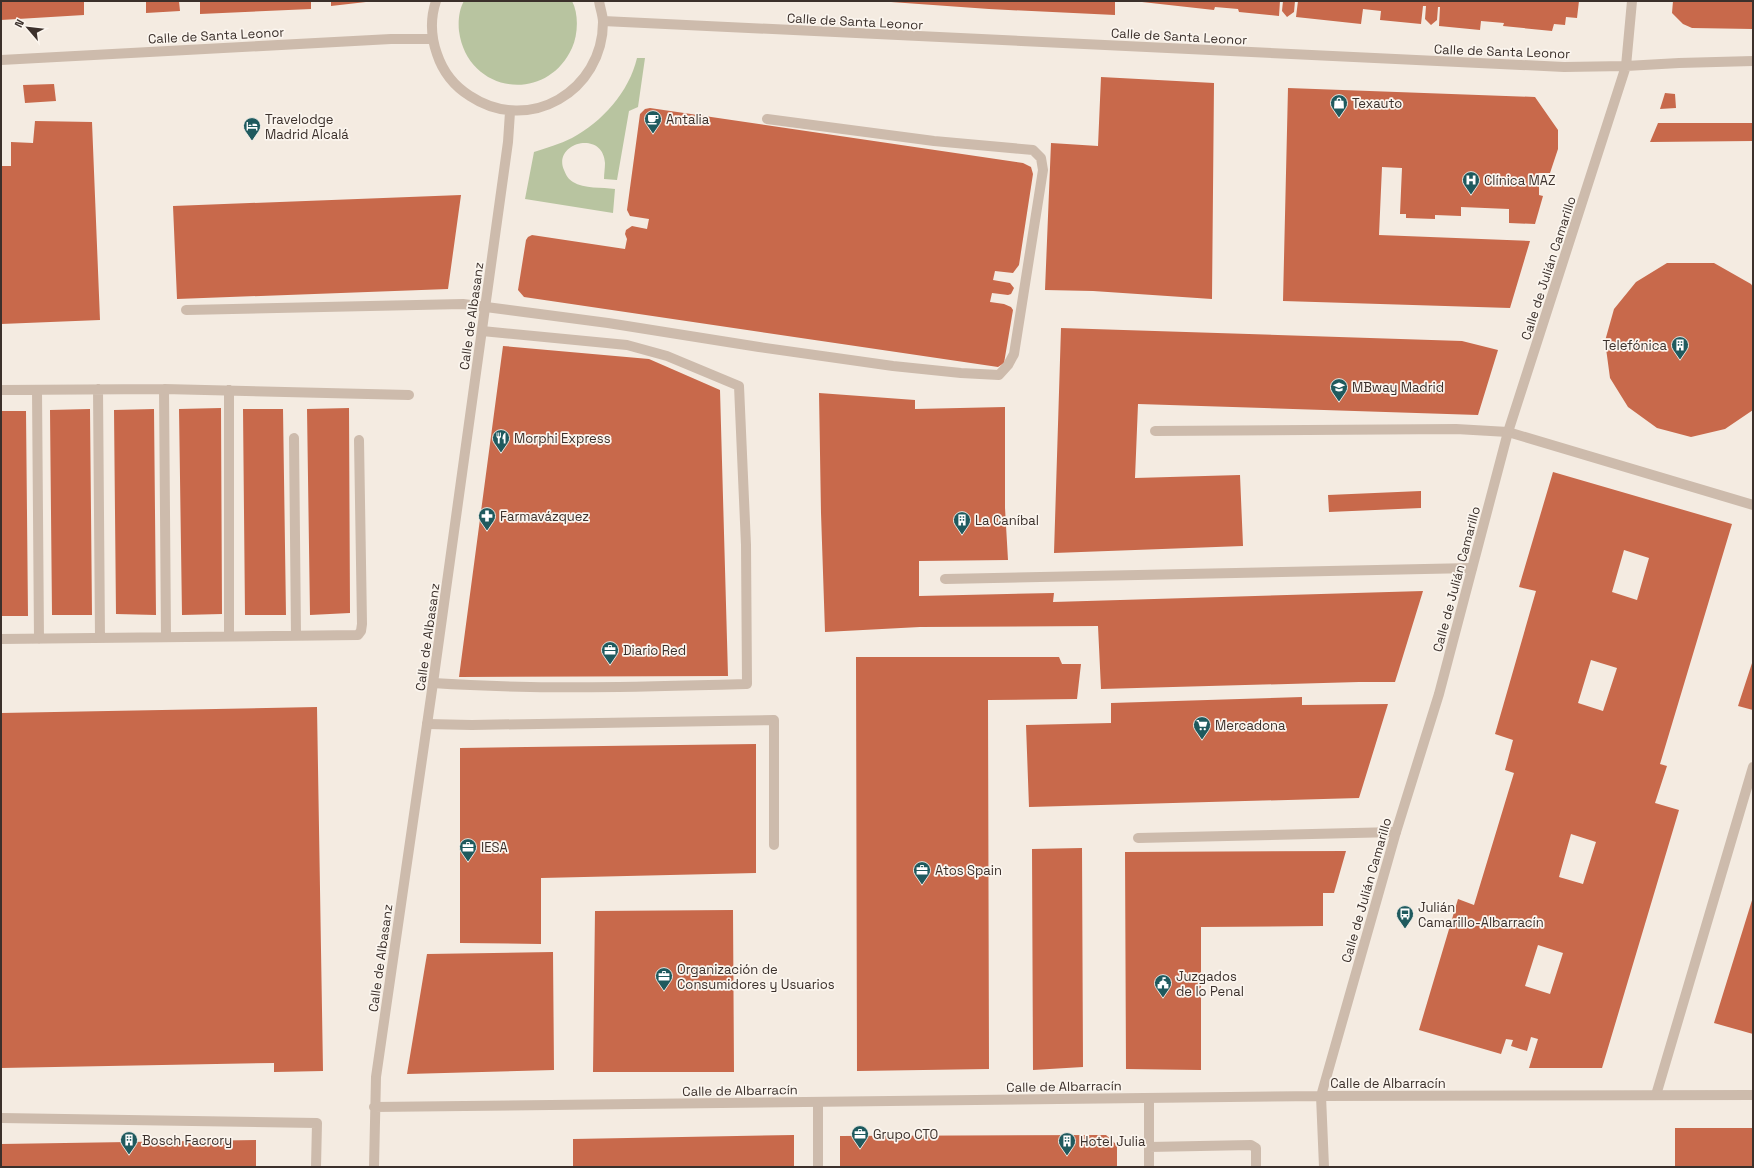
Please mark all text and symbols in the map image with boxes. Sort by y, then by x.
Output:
north arrow [8,8,48,48]
street label: Calle de Santa Leonor [786,9,924,34]
text: N [11,17,27,30]
street label: Calle de Santa Leonor [148,23,285,48]
street label: Calle de Santa Leonor [1110,24,1248,49]
street label: Calle de Santa Leonor [1434,41,1570,62]
shop icon: Texauto [1329,93,1349,118]
place label: Texauto [1352,95,1402,112]
cafe icon: Antalia [643,109,663,134]
place label: Travelodge Madrid Alcalá [265,111,349,143]
place label: Antalia [666,111,710,128]
hotel icon: Travelodge Madrid Alcalá [242,116,262,141]
hospital icon: Clínica MAZ [1461,170,1481,195]
place label: Clínica MAZ [1484,172,1555,189]
street label: Calle de Julián Camarillo [1517,194,1580,342]
street label: Calle de Albasanz [456,261,488,371]
building icon: Telefónica [1670,335,1690,360]
place label: Telefónica [1602,337,1668,354]
school or university icon: MBway Madrid [1329,377,1349,402]
place label: MBway Madrid [1352,379,1444,396]
restaurant icon: Morphi Express [491,428,511,453]
place label: Morphi Express [514,430,611,447]
street label: Calle de Julián Camarillo [1429,504,1484,654]
pharmacy icon: Farmavázquez [477,506,497,531]
place label: Farmavázquez [500,508,589,525]
building icon: La Caníbal [952,510,972,535]
place label: La Caníbal [975,512,1039,529]
street label: Calle de Albasanz [412,582,444,692]
office icon: Diario Red [600,640,620,665]
place label: Diario Red [623,642,686,659]
supermarket icon: Mercadona [1192,715,1212,740]
place label: Mercadona [1215,717,1286,734]
street label: Calle de Julián Camarillo [1338,816,1395,965]
office icon: IESA [458,837,478,862]
place label: IESA [481,839,508,856]
office icon: Atos Spain [912,860,932,885]
place label: Atos Spain [935,862,1002,879]
place label: Julián Camarillo-Albarracín [1418,899,1544,931]
street label: Calle de Albasanz [365,903,397,1013]
bus stop icon: Julián Camarillo-Albarracín [1395,904,1415,929]
place label: Organización de Consumidores y Usuarios [677,961,835,993]
office icon: Organización de Consumidores y Usuarios [654,966,674,991]
place label: Juzgados de lo Penal [1176,968,1244,1000]
public building icon: Juzgados de lo Penal [1153,973,1173,998]
street label: Calle de Albarracín [1330,1075,1446,1092]
street label: Calle de Albarracín [1006,1077,1122,1096]
street label: Calle de Albarracín [682,1081,798,1100]
office icon: Grupo CTO [850,1124,870,1149]
place label: Grupo CTO [873,1126,938,1143]
building icon: Bosch Facrory [119,1130,139,1155]
building icon: Hotel Julia [1057,1131,1077,1156]
place label: Bosch Facrory [142,1132,232,1149]
place label: Hotel Julia [1080,1133,1146,1150]

